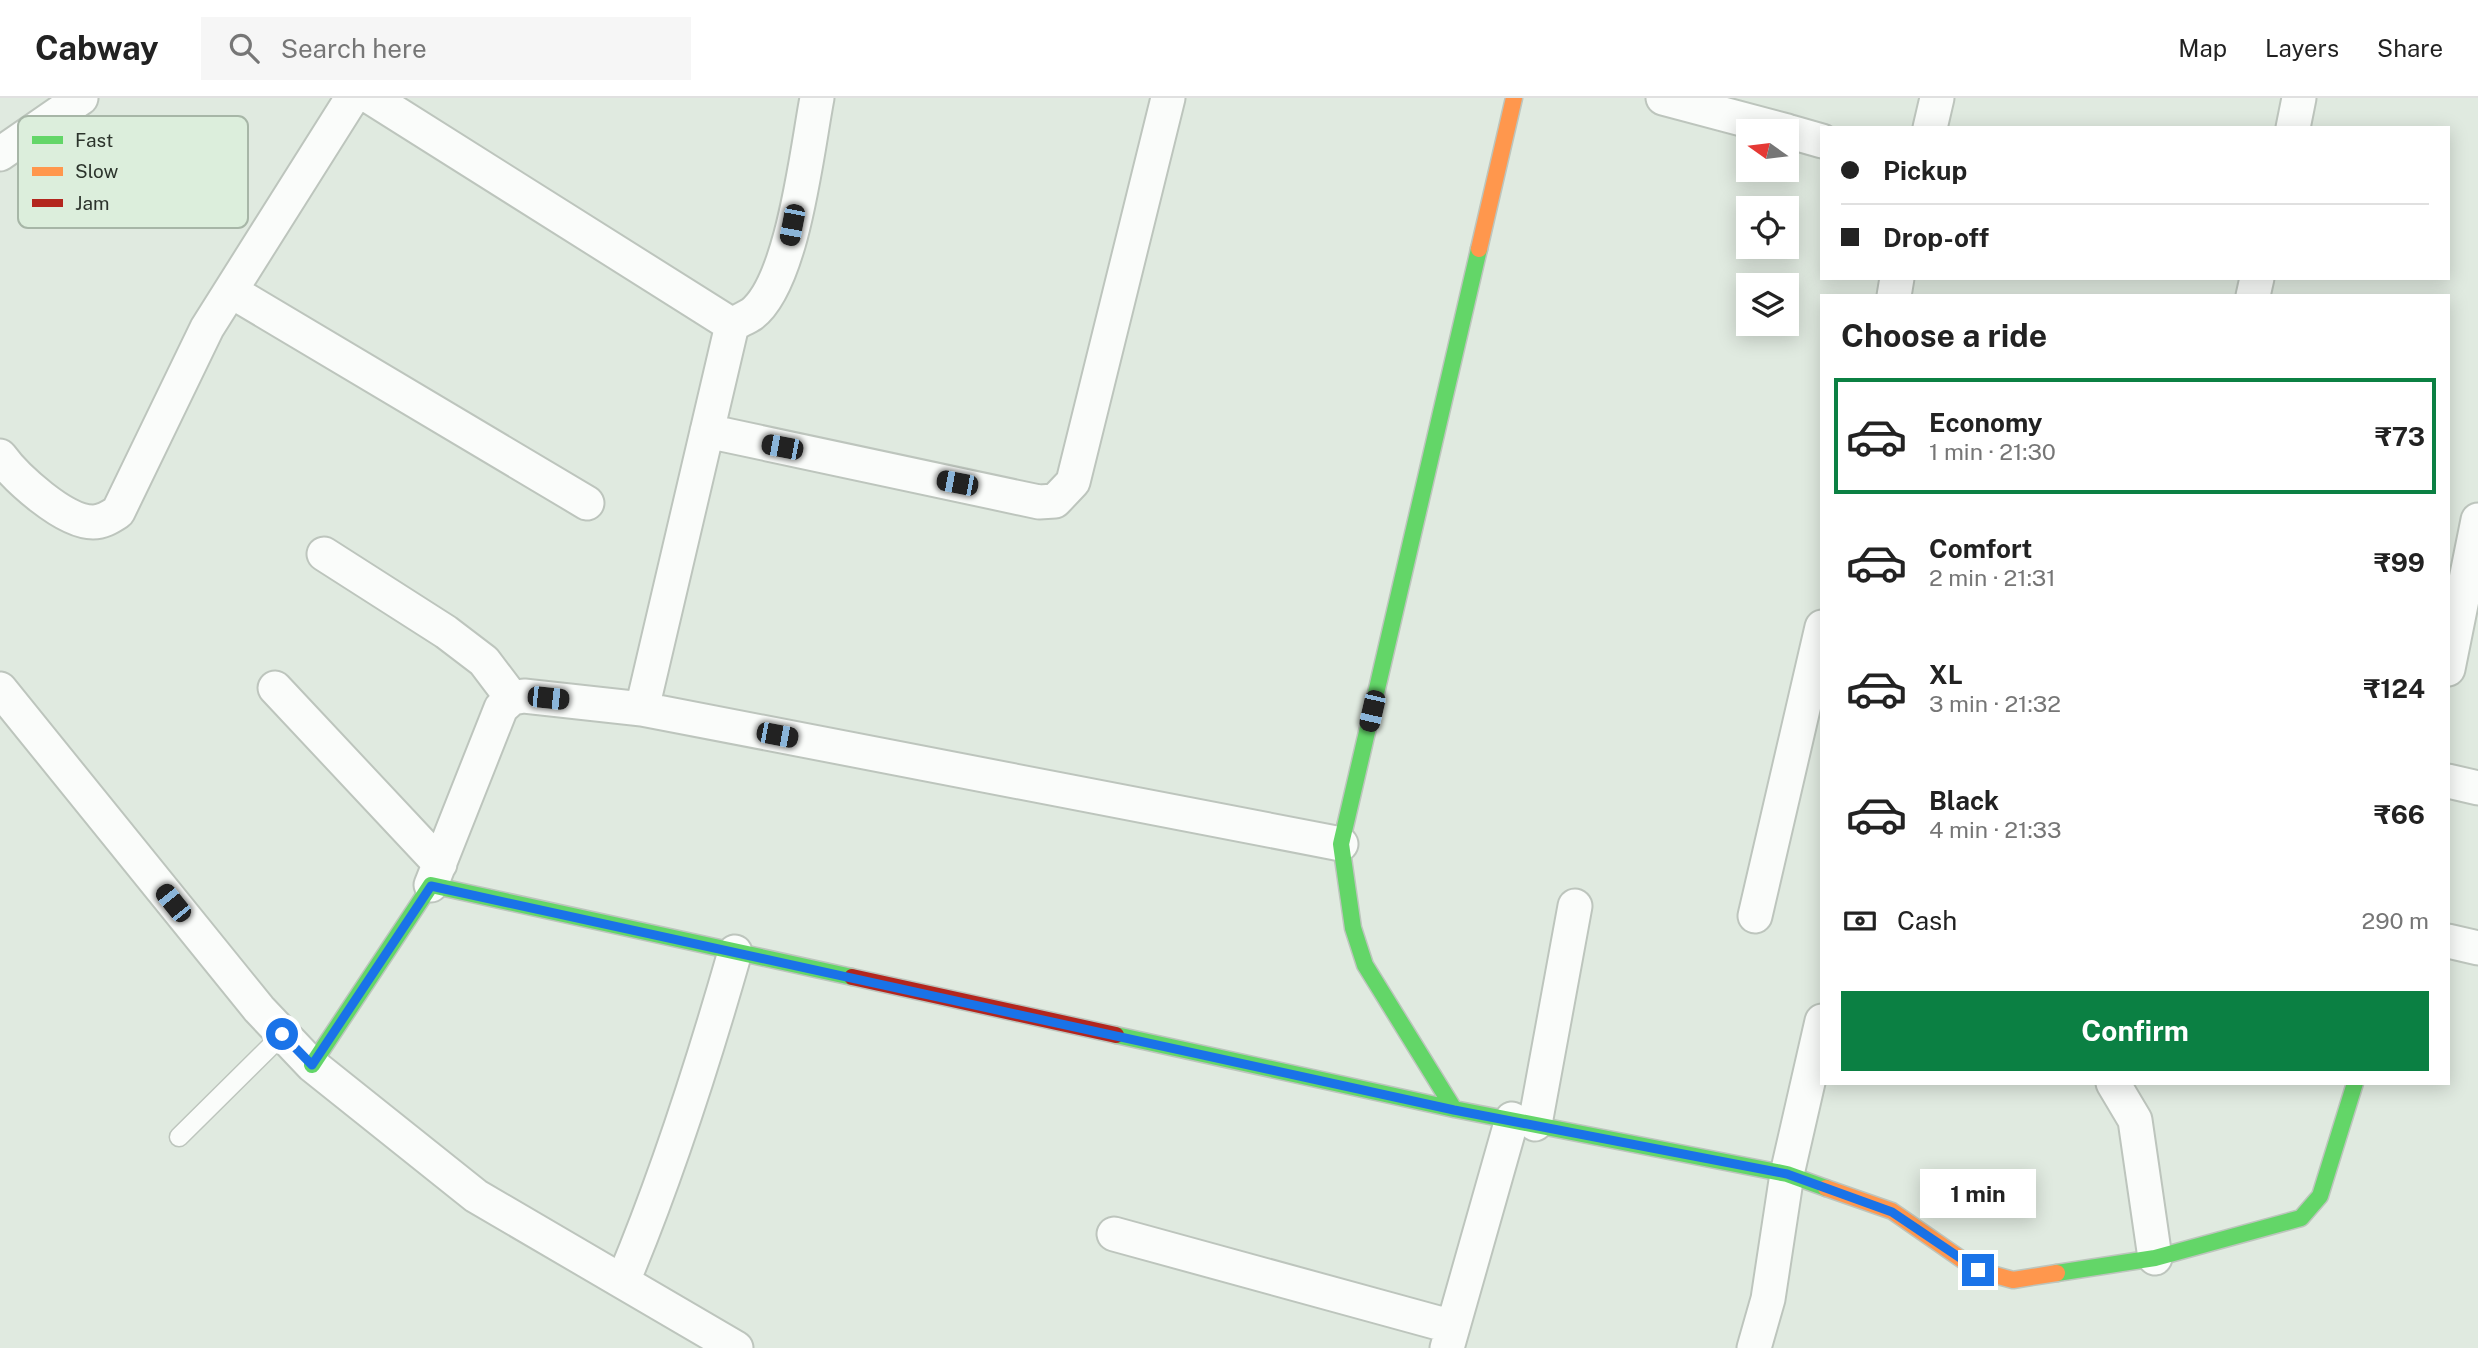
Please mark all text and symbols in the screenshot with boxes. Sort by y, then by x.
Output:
search box [201,17,691,80]
text: Cabway [35,29,159,67]
icon: search [225,29,263,67]
text: Search here [281,33,427,64]
text: Map [2178,34,2227,62]
text: Layers [2265,34,2339,62]
text: Share [2377,34,2443,62]
legend [18,116,248,228]
north arrow [1736,119,1799,182]
map controls [1736,119,1799,336]
text: Fast [75,129,113,151]
text: Pickup [1883,155,1967,186]
text: Slow [75,160,119,182]
text: Jam [75,192,109,214]
button: locate [1736,196,1799,259]
car [778,202,807,248]
text: Drop-off [1883,222,1989,253]
button: layers [1736,273,1799,336]
text: Choose a ride [1841,317,2047,354]
icon: car [1845,405,1908,468]
text: Economy [1929,407,2042,438]
text: ₹73 [2375,421,2425,452]
car [760,433,805,461]
text: 1 min · 21:30 [1929,438,2056,465]
car [935,469,980,497]
icon: car [1845,531,1908,594]
text: Comfort [1929,533,2032,564]
text: ₹99 [2374,547,2425,578]
text: 2 min · 21:31 [1929,564,2056,591]
icon: car [1845,657,1908,720]
text: XL [1929,659,1963,690]
text: ₹124 [2364,673,2425,704]
car [527,685,570,711]
car [1358,688,1387,734]
text: 3 min · 21:32 [1929,690,2061,717]
car [755,721,800,749]
icon: car [1845,783,1908,846]
text: Black [1929,785,1999,816]
text: ₹66 [2374,799,2425,830]
text: 4 min · 21:33 [1929,816,2061,843]
car [152,880,195,926]
icon: cash [1841,902,1879,940]
text: Cash [1897,905,1957,936]
text: 290 m [2362,907,2429,934]
button: Confirm [1841,991,2429,1071]
route start [266,1018,298,1050]
callout: 1 min [1920,1168,2036,1218]
text: 1 min [1950,1180,2006,1207]
route end [1962,1254,1994,1286]

